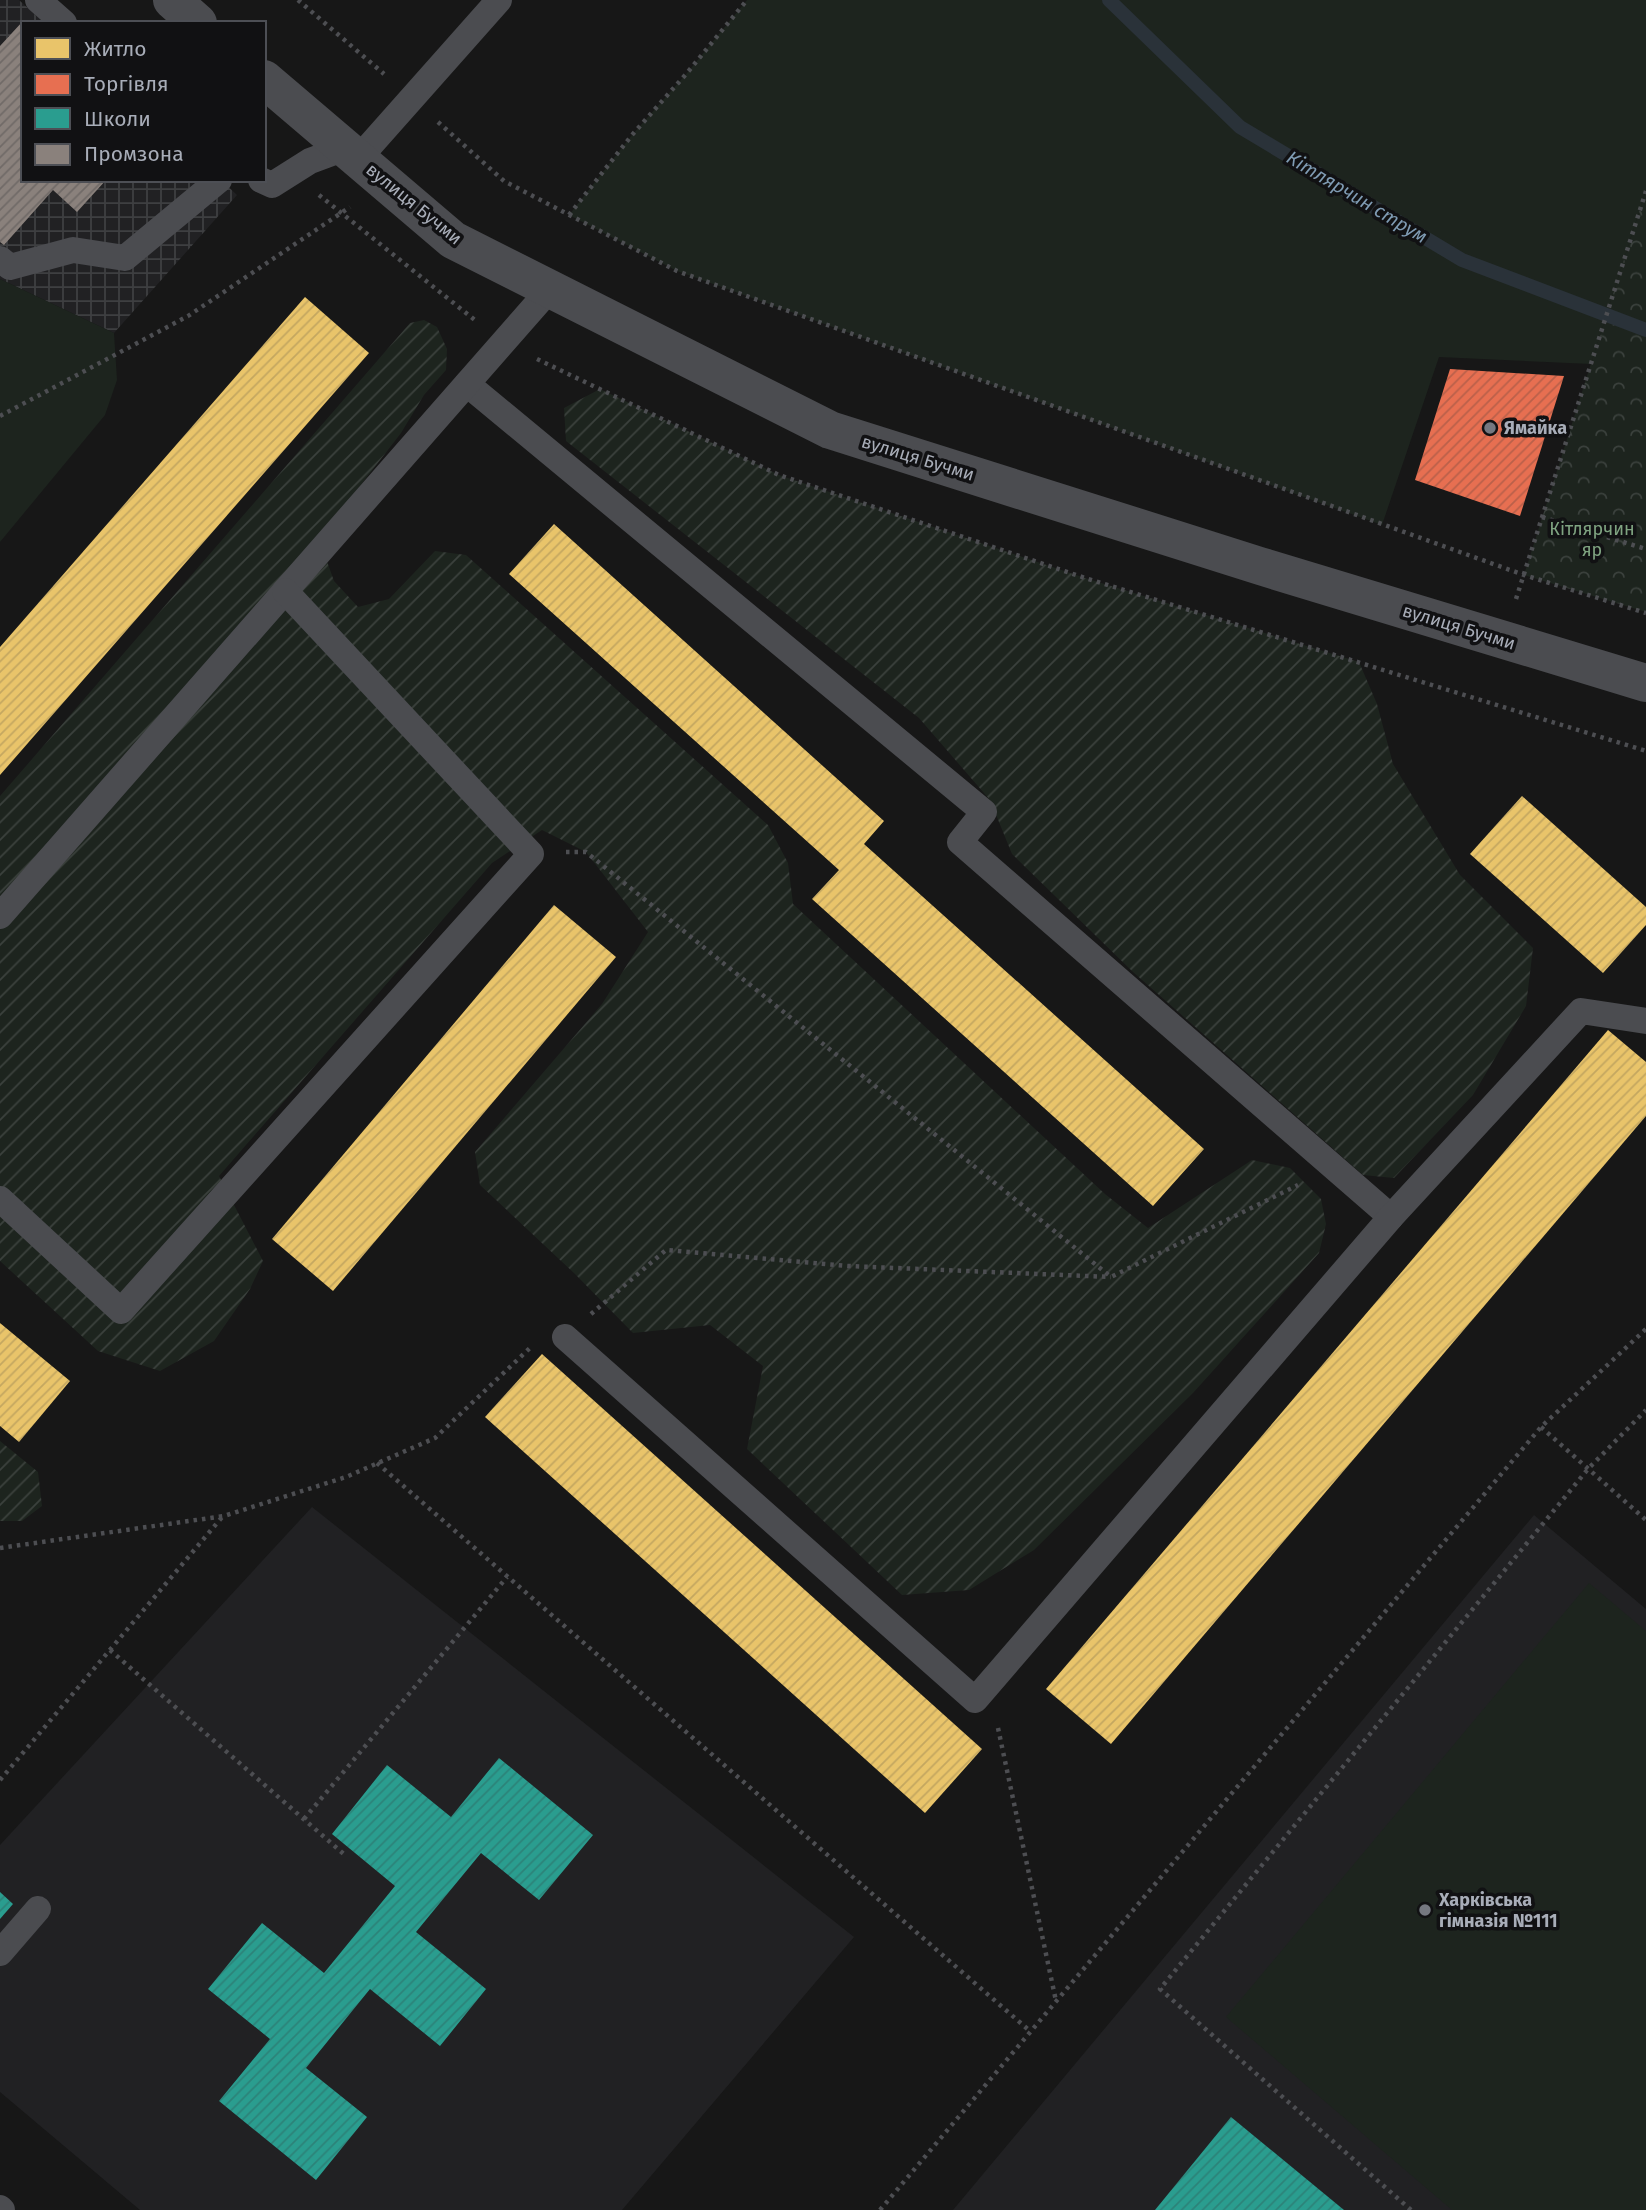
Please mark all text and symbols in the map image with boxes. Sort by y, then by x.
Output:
legend [21,21,266,182]
text: Житло [84,36,147,62]
text: Торгівля [84,71,169,97]
text: Школи [84,106,151,132]
text: Промзона [84,141,184,167]
water label: Кітлярчин струм [1282,146,1432,248]
street label: вулиця Бучми [362,159,466,249]
place label: Ямайка [1504,417,1567,439]
marker: Ямайка [1482,420,1498,436]
street label: вулиця Бучми [859,430,977,486]
park label: Кітлярчин яр [1549,518,1635,561]
street label: вулиця Бучми [1400,599,1518,655]
place label: Харківська гімназія №111 [1438,1889,1558,1932]
marker: Харківська гімназія №111 [1417,1902,1433,1918]

